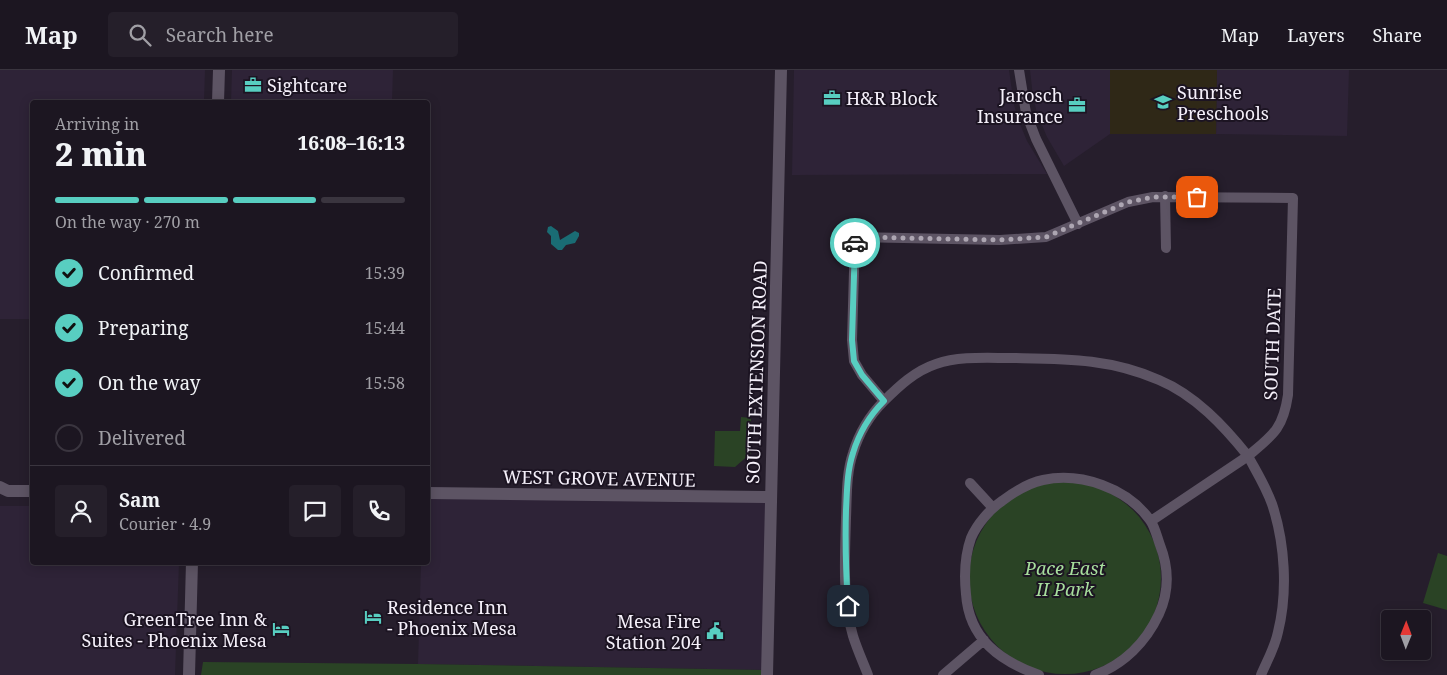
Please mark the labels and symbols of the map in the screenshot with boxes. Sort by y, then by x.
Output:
place label: Sightcare [267,73,347,97]
office icon: Sightcare [243,75,263,95]
place label: Sunrise Preschools [1177,80,1269,125]
place label: Jarosch Insurance [977,83,1063,128]
place label: H&R Block [846,86,938,110]
office icon: H&R Block [822,88,842,108]
school or university icon: Sunrise Preschools [1153,92,1173,112]
office icon: Jarosch Insurance [1067,95,1087,115]
pin [1176,176,1218,218]
courier [830,218,880,268]
street label: SOUTH EXTENSION ROAD [740,260,772,484]
street label: SOUTH DATE [1258,287,1286,401]
street label: WEST GROVE AVENUE [502,464,696,492]
park label: Pace East II Park [1024,556,1106,601]
pin [827,585,869,627]
place label: Residence Inn - Phoenix Mesa [387,595,517,640]
place label: GreenTree Inn & Suites - Phoenix Mesa [81,607,268,652]
hotel icon: Residence Inn - Phoenix Mesa [363,607,383,627]
place label: Mesa Fire Station 204 [606,609,701,654]
north arrow [1381,610,1431,660]
hotel icon: GreenTree Inn & Suites - Phoenix Mesa [271,619,291,639]
public building icon: Mesa Fire Station 204 [705,621,725,641]

